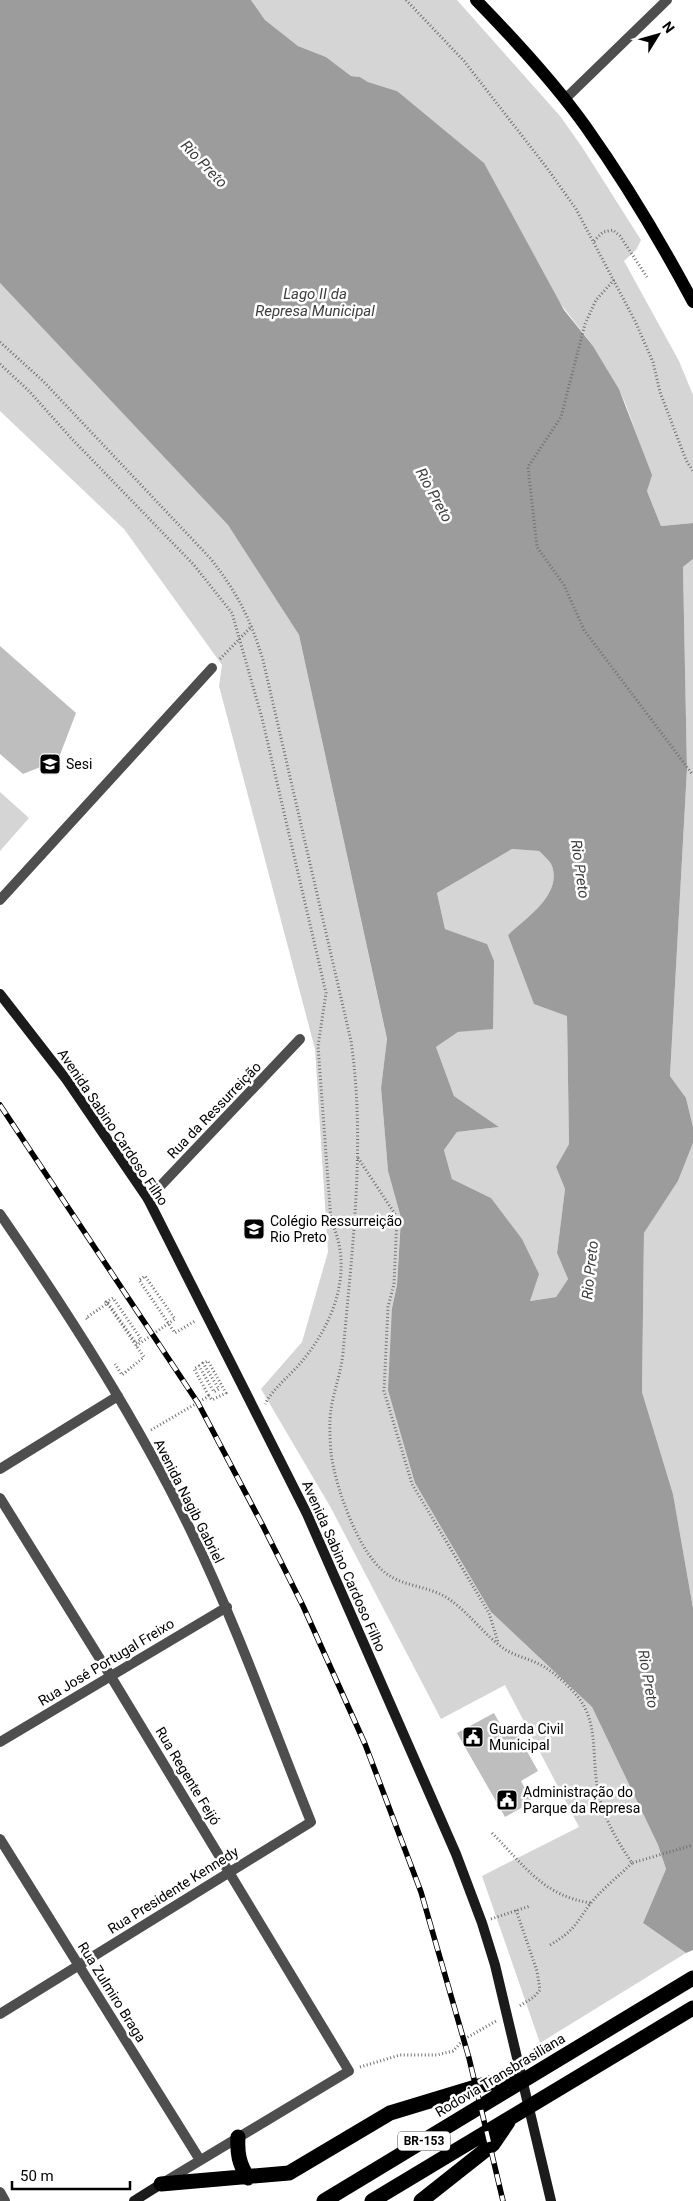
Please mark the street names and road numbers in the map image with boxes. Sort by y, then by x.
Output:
street label: Avenida Sabino Cardoso Filho [54,1046,172,1208]
street label: Rua da Ressurreição [164,1058,264,1162]
street label: Avenida Nagib Gabriel [151,1436,227,1566]
street label: Avenida Sabino Cardoso Filho [299,1478,389,1654]
street label: Rua José Portugal Freixo [35,1615,177,1709]
street label: Rua Regente Feijó [152,1724,224,1828]
street label: Rua Presidente Kennedy [105,1843,242,1937]
street label: Rua Zulmiro Braga [75,1939,149,2045]
street label: Rodovia Transbrasiliana [432,2030,568,2120]
road number: BR-153 [398,2132,450,2150]

